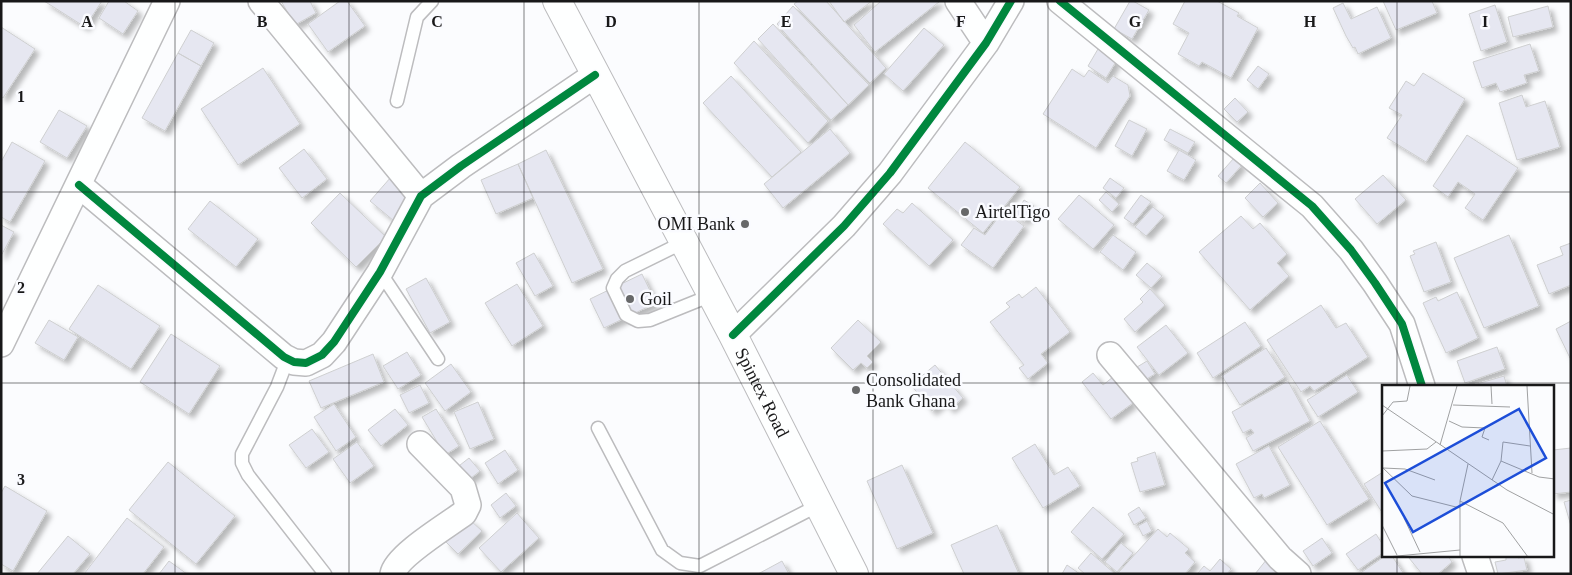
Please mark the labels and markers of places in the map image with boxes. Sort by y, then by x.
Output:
place label: AirtelTigo [975,202,1050,222]
marker: AirtelTigo [959,206,971,218]
place label: OMI Bank [658,214,735,234]
marker: OMI Bank [739,218,751,230]
place label: Goil [640,289,672,309]
marker: Goil [624,293,636,305]
place label: Consolidated Bank Ghana [866,370,961,411]
marker: Consolidated Bank Ghana [850,384,862,396]

